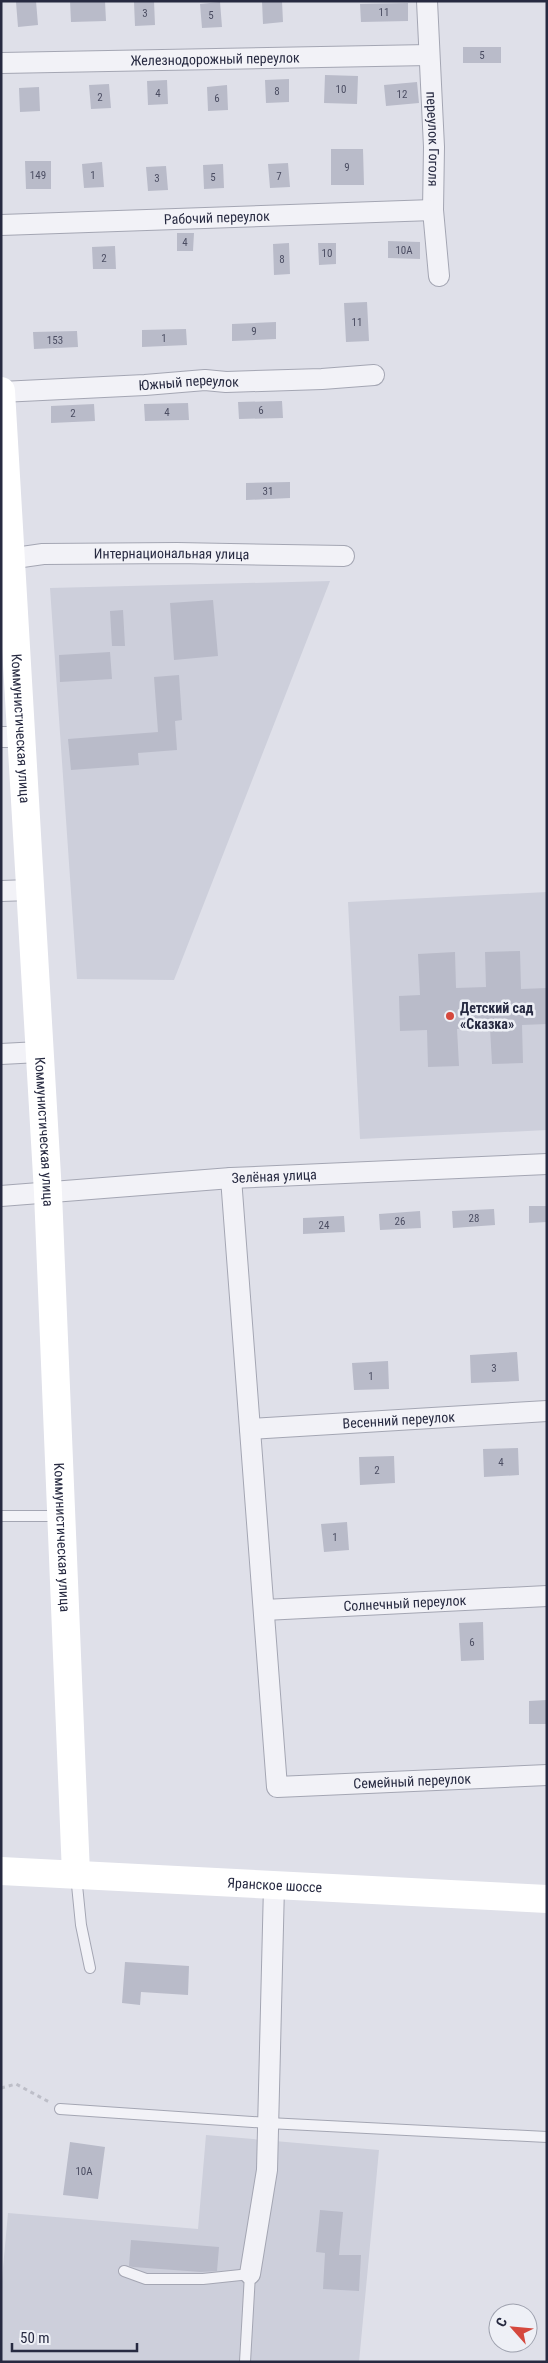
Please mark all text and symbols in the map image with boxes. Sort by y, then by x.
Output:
house number: 11 [379,6,389,19]
house number: 3 [142,7,148,20]
house number: 5 [208,9,214,22]
street label: Железнодорожный переулок [130,49,300,69]
house number: 5 [479,49,485,62]
house number: 10 [336,83,346,96]
house number: 8 [274,85,280,98]
house number: 4 [155,87,161,100]
house number: 12 [397,88,407,101]
house number: 2 [97,91,103,104]
street label: переулок Гоголя [423,91,442,187]
house number: 6 [214,92,220,105]
house number: 9 [344,161,350,174]
house number: 149 [30,169,46,182]
house number: 1 [90,169,96,182]
house number: 7 [276,170,282,183]
house number: 5 [210,171,216,184]
house number: 3 [154,172,160,185]
street label: Рабочий переулок [164,208,270,227]
house number: 4 [182,236,188,249]
house number: 10А [395,244,413,257]
house number: 10 [322,247,332,260]
house number: 2 [101,252,107,265]
house number: 8 [279,253,285,266]
house number: 11 [352,316,362,329]
house number: 9 [251,325,257,338]
house number: 1 [161,332,167,345]
house number: 153 [47,334,63,347]
street label: Южный переулок [138,372,239,393]
house number: 6 [258,404,264,417]
house number: 4 [164,406,170,419]
house number: 2 [70,407,76,420]
house number: 31 [263,485,273,498]
street label: Интернациональная улица [94,545,249,562]
street label: Коммунистическая улица [8,653,33,804]
place label: Детский сад «Сказка» [460,1000,533,1032]
marker: Детский сад «Сказка» [444,1010,456,1022]
street label: Коммунистическая улица [32,1057,57,1207]
street label: Зелёная улица [231,1166,317,1186]
house number: 28 [469,1212,479,1225]
house number: 26 [395,1215,405,1228]
house number: 24 [319,1219,330,1232]
house number: 3 [491,1362,497,1375]
house number: 1 [368,1370,374,1383]
street label: Весенний переулок [342,1409,456,1431]
house number: 4 [498,1456,504,1469]
street label: Коммунистическая улица [51,1462,73,1612]
house number: 2 [374,1464,380,1477]
house number: 1 [332,1531,338,1544]
street label: Солнечный переулок [343,1592,467,1614]
house number: 6 [469,1636,475,1649]
street label: Семейный переулок [353,1770,472,1792]
street label: Яранское шоссе [227,1875,323,1895]
house number: 10А [75,2165,93,2178]
north arrow [488,2303,538,2353]
text: С [492,2315,510,2329]
scale bar [12,2320,138,2352]
text: 50 m [20,2329,50,2347]

